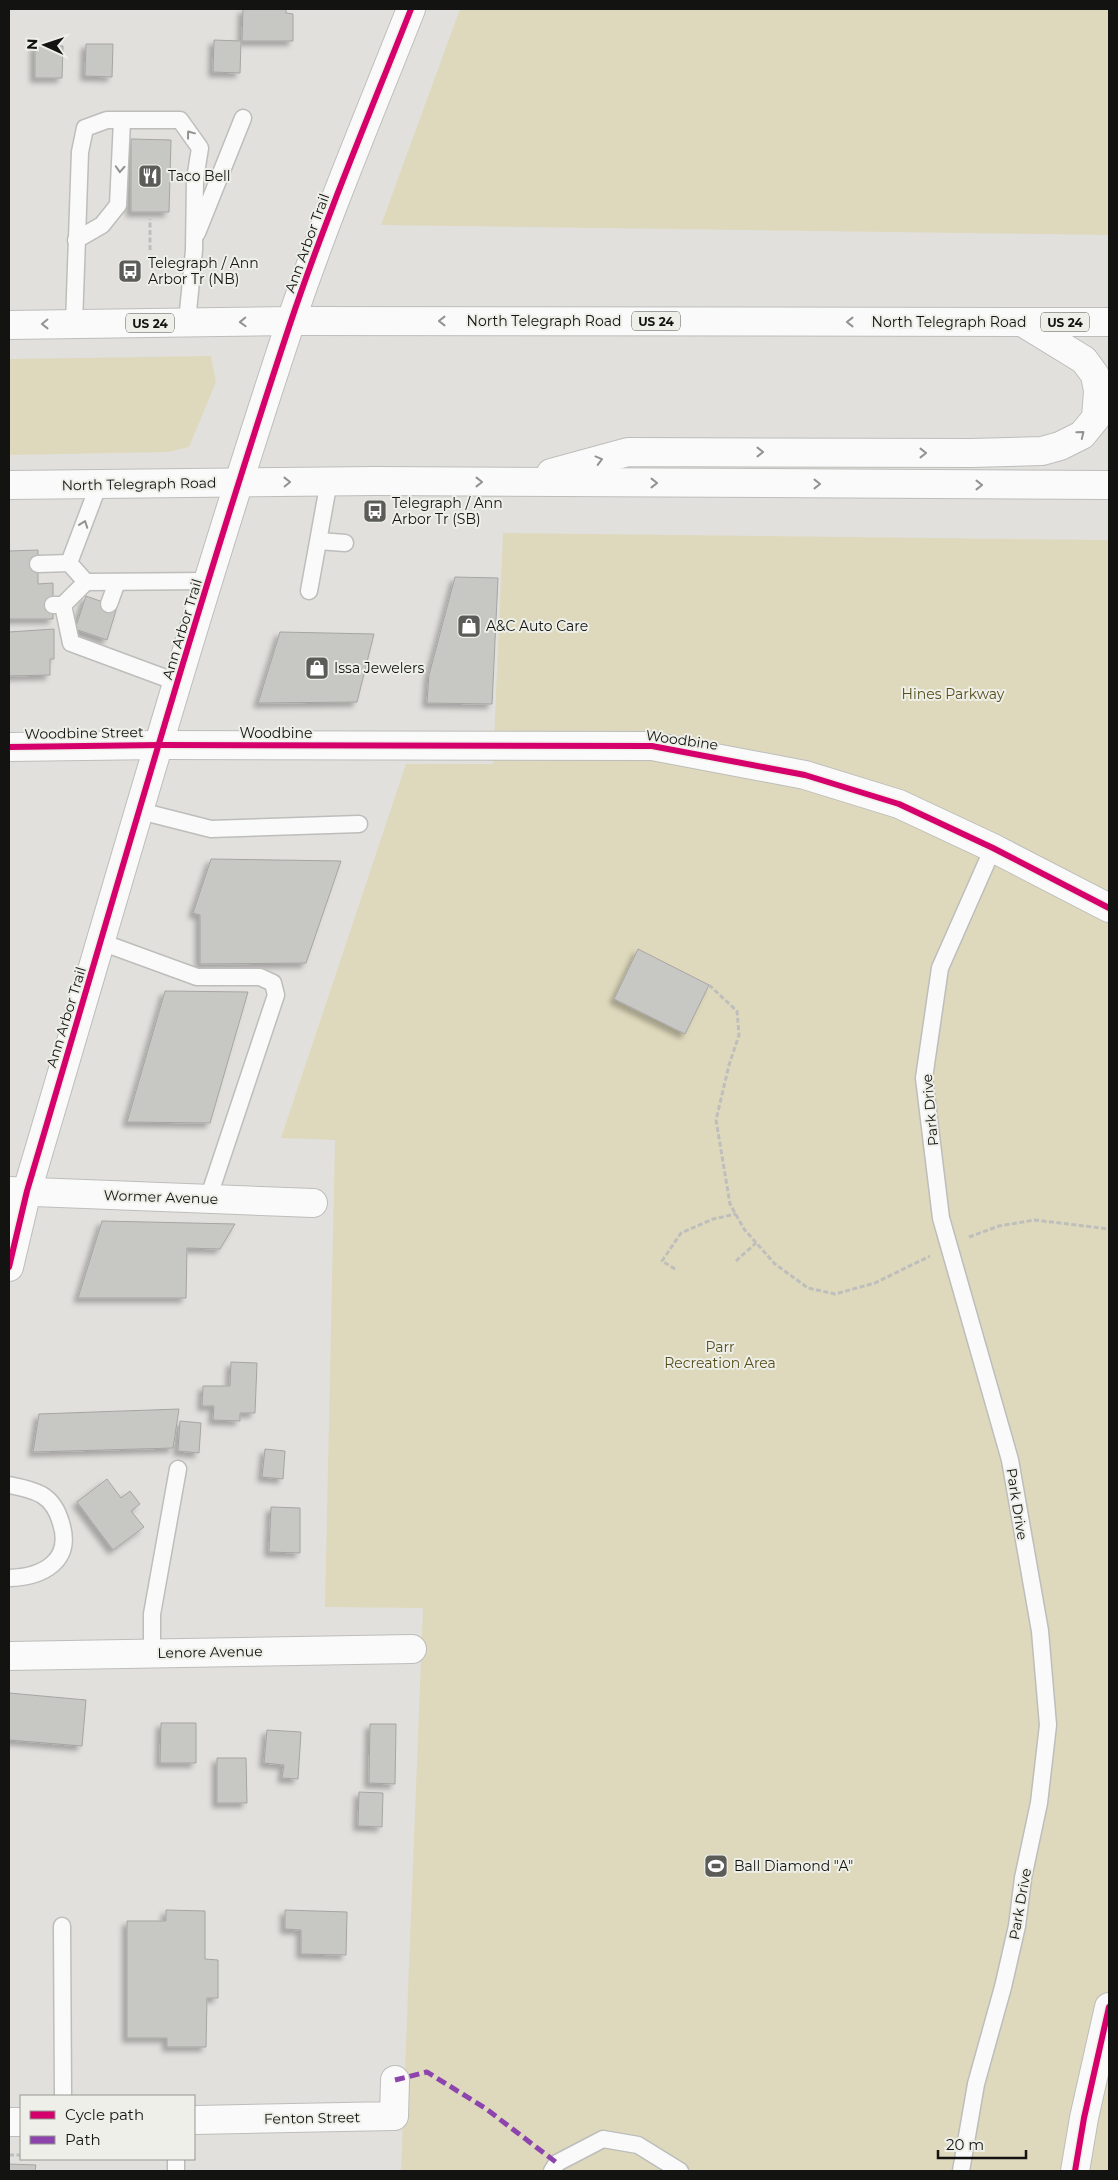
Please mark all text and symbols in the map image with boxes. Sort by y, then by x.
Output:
north arrow [20,20,70,70]
text: N [23,38,41,50]
one-way arrow [187,130,196,140]
restaurant icon: Taco Bell [137,163,163,189]
one-way arrow [114,166,125,174]
place label: Taco Bell [168,167,231,185]
street label: Ann Arbor Trail [281,191,333,295]
place label: Telegraph / Ann Arbor Tr (NB) [148,254,259,288]
bus stop icon: Telegraph / Ann Arbor Tr (NB) [117,258,143,284]
street label: North Telegraph Road [467,312,621,330]
road number: US 24 [632,312,680,331]
street label: North Telegraph Road [872,313,1026,331]
road number: US 24 [1041,313,1089,332]
road number: US 24 [126,314,174,332]
one-way arrow [438,316,446,326]
one-way arrow [239,317,247,328]
one-way arrow [846,317,854,327]
one-way arrow [41,319,49,329]
one-way arrow [1075,431,1084,440]
one-way arrow [756,447,764,457]
one-way arrow [919,448,927,458]
one-way arrow [594,455,603,466]
street label: North Telegraph Road [61,474,217,494]
one-way arrow [284,477,292,487]
one-way arrow [476,477,483,487]
one-way arrow [650,478,658,488]
one-way arrow [813,479,821,489]
one-way arrow [976,480,983,490]
place label: Telegraph / Ann Arbor Tr (SB) [392,494,503,528]
bus stop icon: Telegraph / Ann Arbor Tr (SB) [362,498,388,524]
one-way arrow [78,520,88,528]
street label: Ann Arbor Trail [158,576,206,682]
shop icon: A&C Auto Care [456,613,482,639]
place label: A&C Auto Care [486,617,588,635]
shop icon: Issa Jewelers [304,655,330,681]
place label: Issa Jewelers [334,659,425,677]
park label: Hines Parkway [902,685,1005,703]
street label: Woodbine Street [24,723,144,743]
street label: Woodbine [239,724,313,742]
street label: Woodbine [645,726,719,754]
street label: Ann Arbor Trail [42,964,90,1070]
street label: Park Drive [918,1073,942,1147]
street label: Wormer Avenue [103,1186,219,1208]
park label: Parr Recreation Area [664,1338,776,1372]
street label: Park Drive [1002,1467,1032,1541]
street label: Lenore Avenue [157,1642,263,1662]
sports icon: Ball Diamond "A" [703,1853,729,1879]
place label: Ball Diamond "A" [734,1857,853,1875]
street label: Park Drive [1005,1867,1035,1941]
legend [20,2095,195,2160]
text: Cycle path [65,2105,144,2124]
street label: Fenton Street [264,2108,361,2128]
scale bar [938,2128,1026,2160]
text: Path [65,2130,101,2149]
text: 20 m [946,2135,984,2154]

